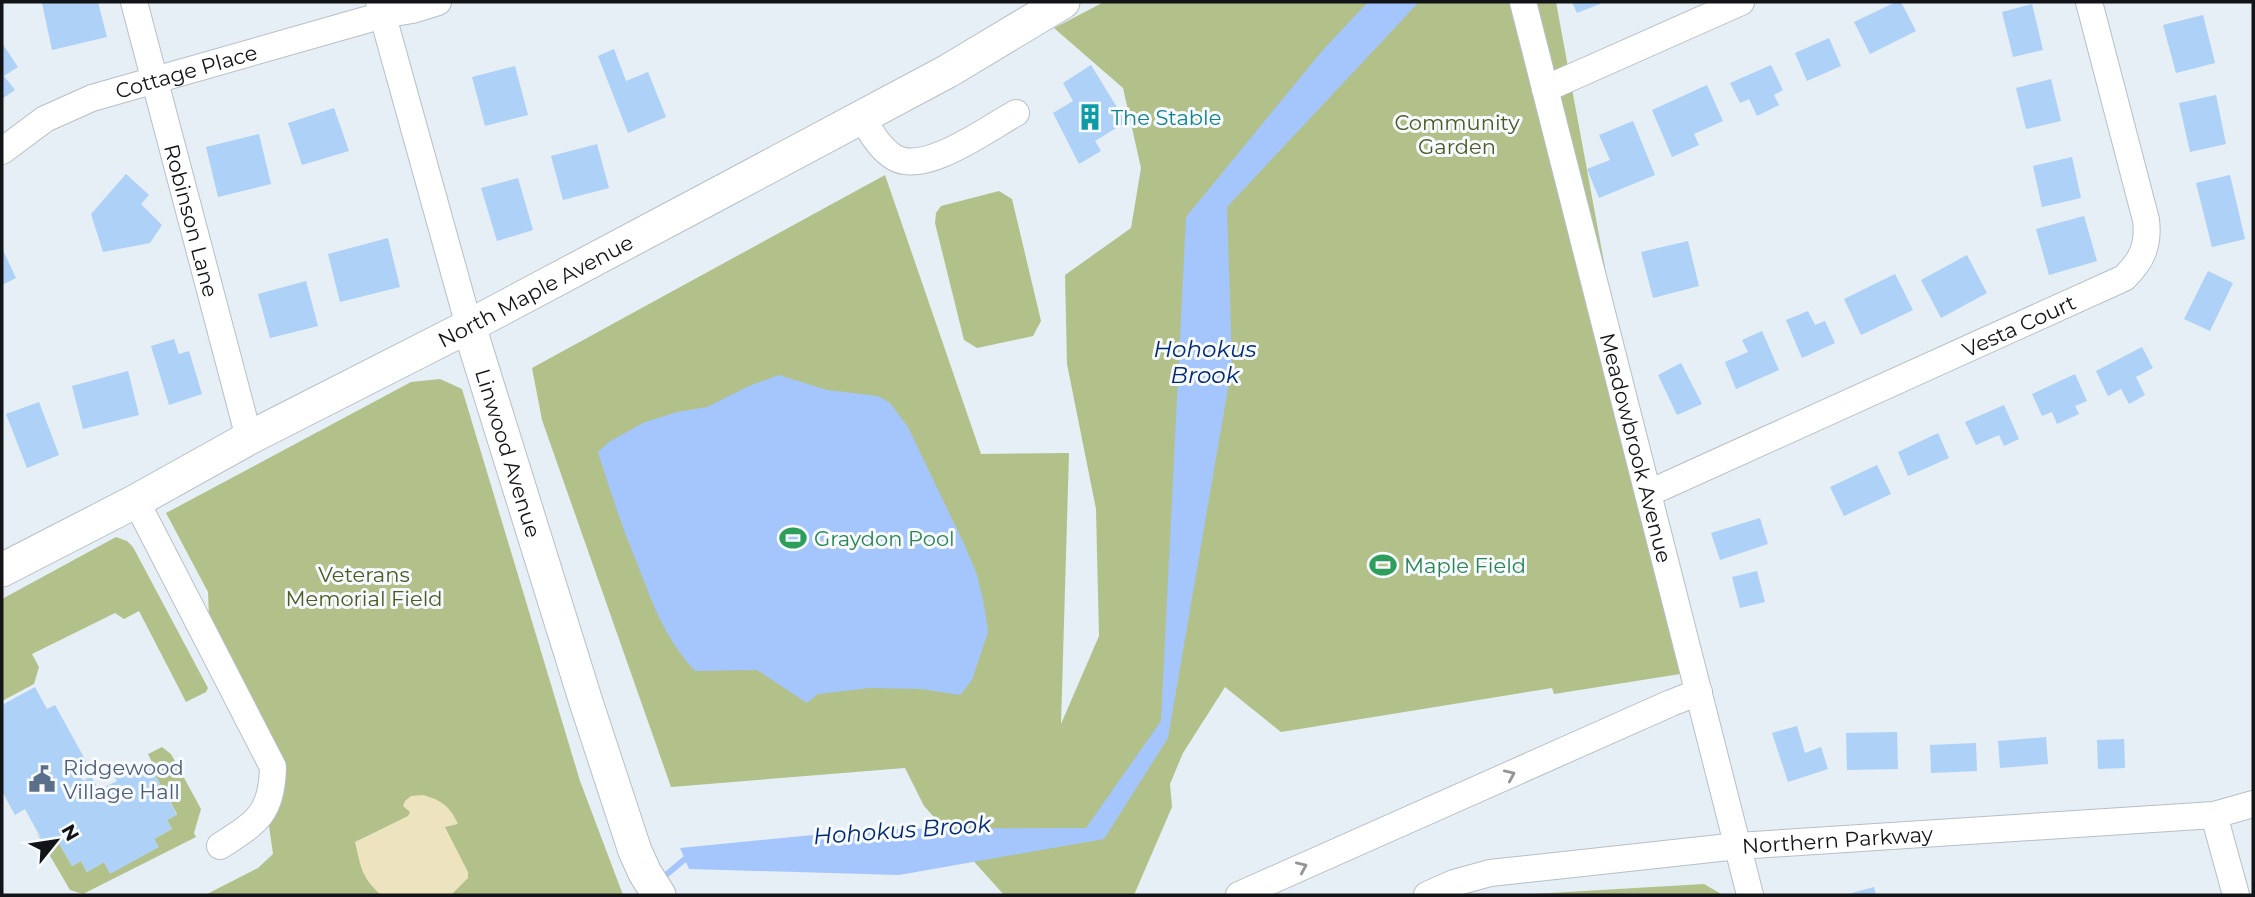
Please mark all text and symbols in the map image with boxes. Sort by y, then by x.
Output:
street label: Cottage Place [112,39,260,103]
building icon: The Stable [1075,102,1105,132]
place label: The Stable [1111,105,1221,130]
park label: Community Garden [1394,110,1520,159]
street label: Robinson Lane [159,141,224,300]
street label: North Maple Avenue [433,229,637,352]
street label: Vesta Court [1958,289,2079,362]
street label: Meadowbrook Avenue [1595,330,1678,566]
water label: Hohokus Brook [1153,335,1257,389]
street label: Linwood Avenue [470,365,547,541]
sports icon: Graydon Pool [778,523,808,553]
place label: Graydon Pool [814,526,955,551]
sports icon: Maple Field [1368,550,1398,580]
place label: Maple Field [1404,553,1526,578]
park label: Veterans Memorial Field [285,562,443,611]
place label: Ridgewood Village Hall [63,755,184,804]
public building icon: Ridgewood Village Hall [27,764,57,794]
one-way arrow [1502,769,1515,783]
north arrow [21,806,91,876]
water label: Hohokus Brook [812,810,993,850]
text: N [56,820,84,845]
street label: Northern Parkway [1741,821,1934,858]
one-way arrow [1295,861,1307,875]

